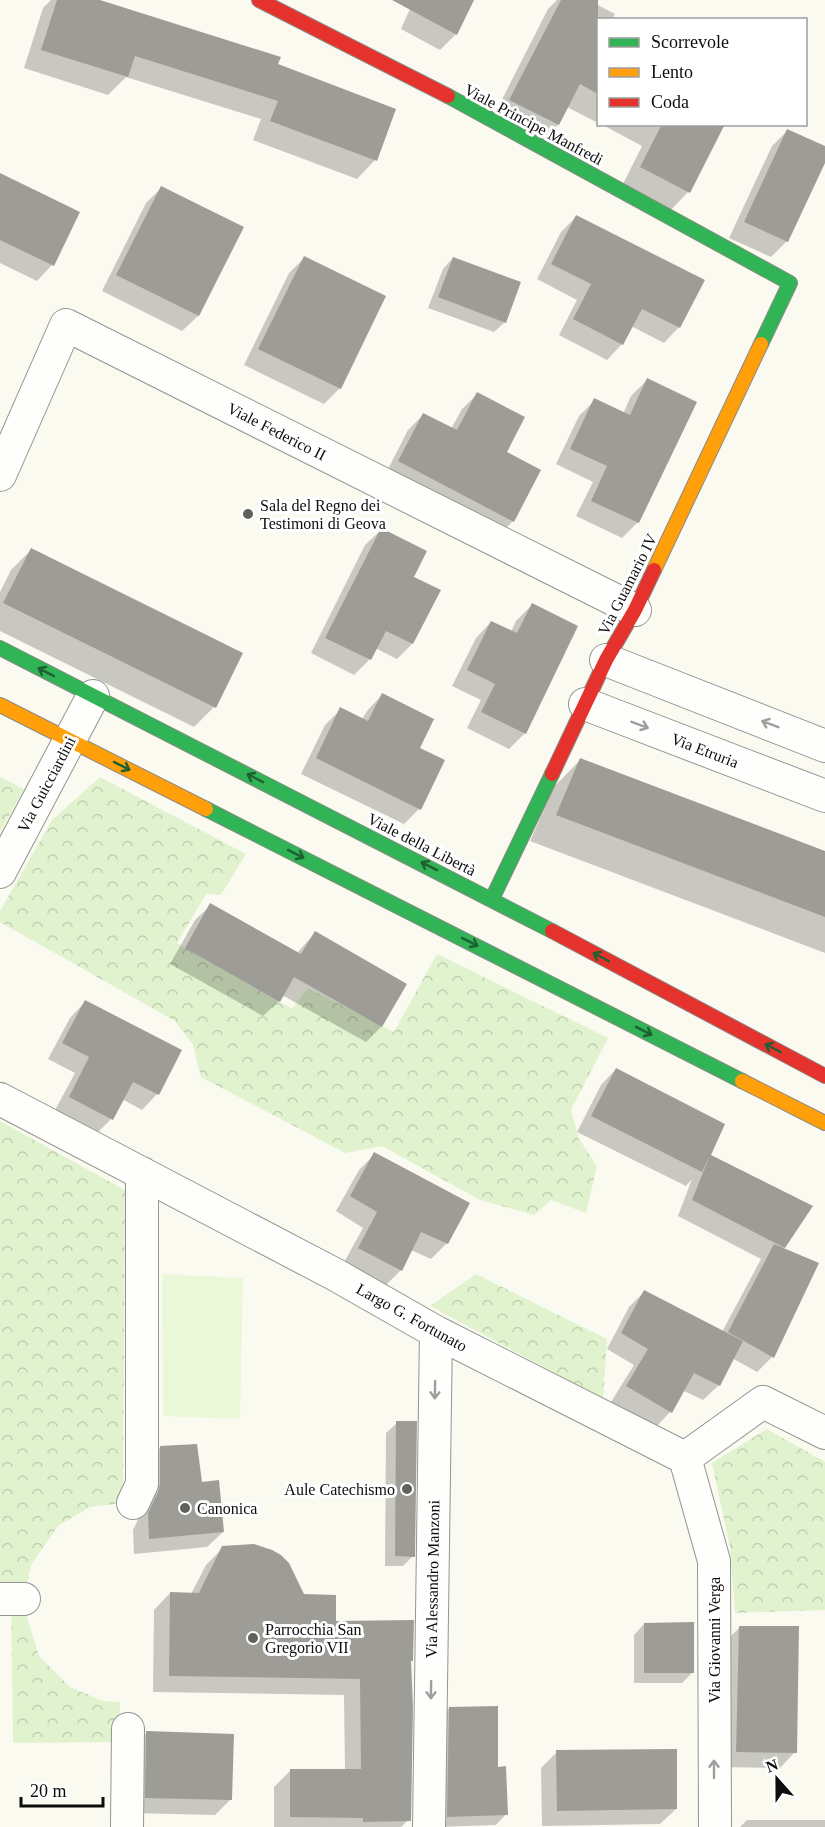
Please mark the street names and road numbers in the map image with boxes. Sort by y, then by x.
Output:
street label: Viale Principe Manfredi [461,81,606,169]
street label: Viale Federico II [225,399,329,464]
street label: Via Guamario IV [595,531,660,638]
street label: Via Etruria [669,730,741,771]
street label: Via Guicciardini [14,733,79,835]
street label: Viale della Libertà [365,810,479,879]
street label: Largo G. Fortunato [353,1280,470,1356]
street label: Via Alessandro Manzoni [423,1499,442,1658]
street label: Via Giovanni Verga [706,1577,724,1703]

